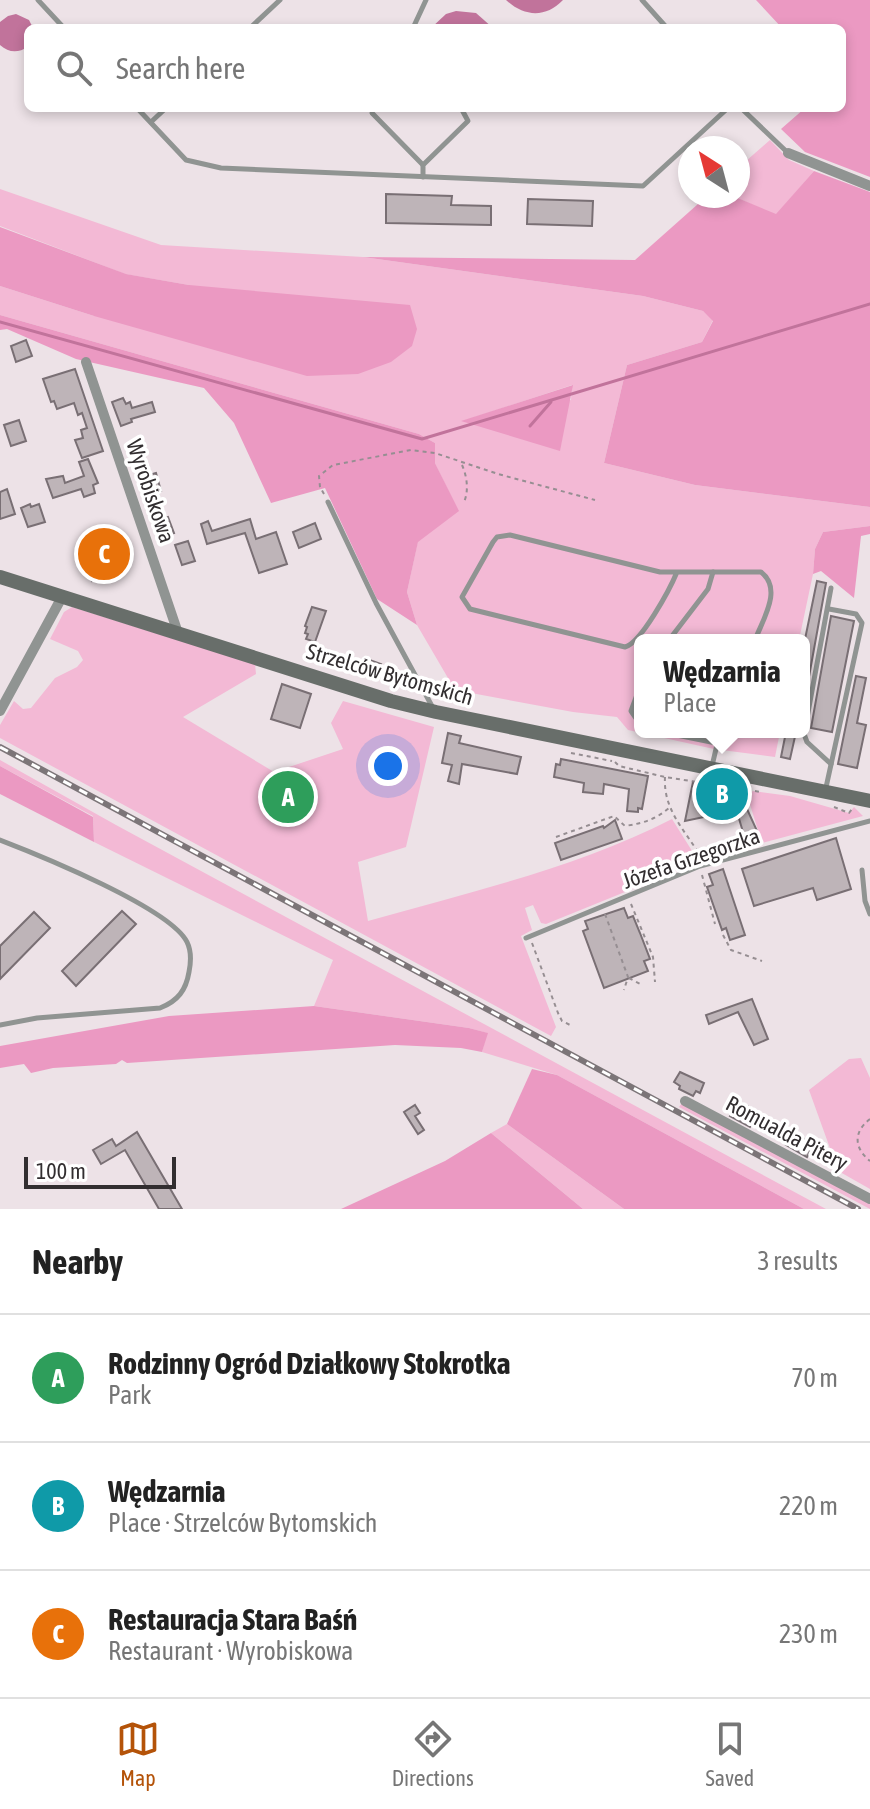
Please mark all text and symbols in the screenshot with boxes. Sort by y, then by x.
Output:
search box [24,24,846,112]
icon: search [52,46,96,90]
text: Search here [116,51,245,85]
north arrow [678,136,750,208]
street label: Wyrobiskowa [121,436,181,546]
pin: C [78,524,130,584]
popup [634,634,810,738]
street label: Strzelców Bytomskich [304,638,476,710]
text: Wędzarnia [663,654,781,688]
text: Place [663,688,716,718]
your location [368,746,408,786]
pin: B [696,764,748,824]
pin: A [262,767,314,827]
street label: Józefa Grzegorzka [619,822,763,894]
street label: Romualda Pitery [722,1090,852,1176]
scale bar [24,1153,176,1189]
text: 100 m [36,1158,86,1184]
text: Nearby [32,1242,123,1281]
text: 3 results [757,1246,838,1276]
text: Rodzinny Ogród Działkowy Stokrotka [108,1346,510,1380]
text: A [52,1363,64,1393]
text: 70 m [791,1363,838,1393]
text: Park [108,1380,151,1410]
text: Wędzarnia [108,1474,226,1508]
text: B [52,1491,64,1521]
text: 220 m [779,1491,838,1521]
text: Place · Strzelców Bytomskich [108,1508,377,1538]
text: Restauracja Stara Baśń [108,1602,357,1636]
text: C [52,1619,64,1649]
text: 230 m [779,1619,838,1649]
text: Restaurant · Wyrobiskowa [108,1636,353,1666]
tab: Map [116,1717,160,1791]
tab: Directions [392,1717,474,1791]
tab: Saved [705,1717,754,1791]

